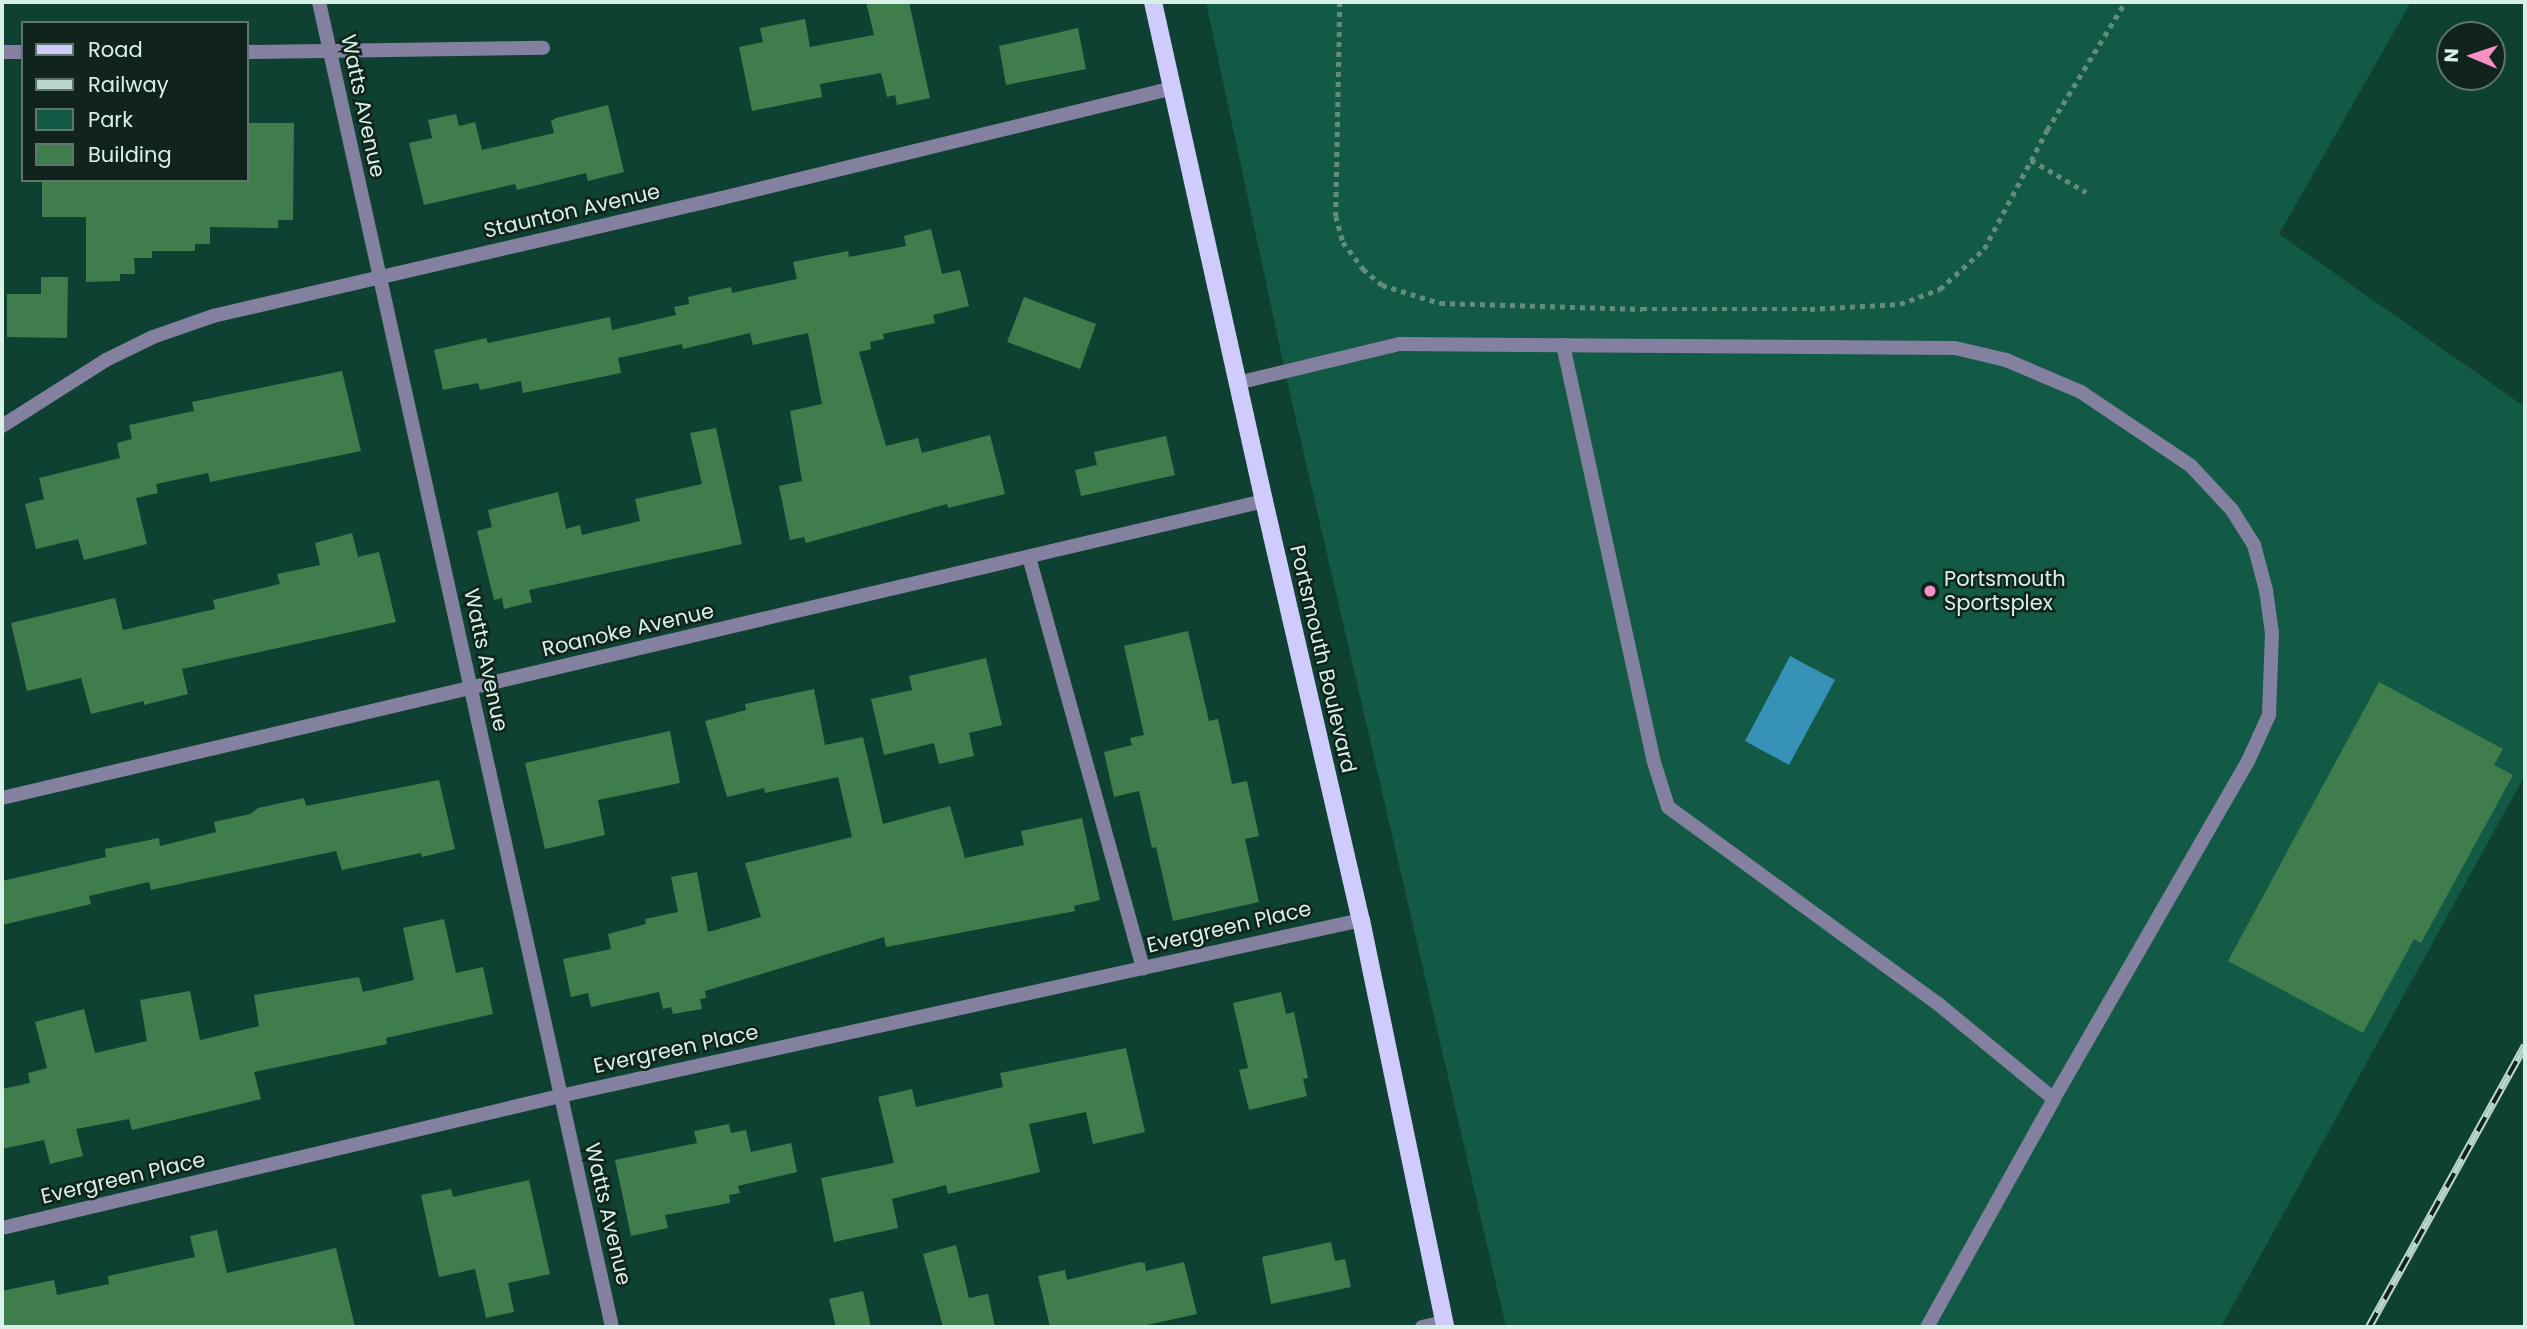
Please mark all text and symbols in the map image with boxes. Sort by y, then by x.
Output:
legend [21,21,248,182]
north arrow [2436,21,2506,91]
street label: Watts Avenue [336,32,390,180]
text: Road [88,35,143,64]
text: N [2438,48,2465,63]
text: Railway [88,70,169,99]
text: Park [88,105,133,134]
text: Building [88,140,172,169]
street label: Staunton Avenue [481,178,663,244]
street label: Portsmouth Boulevard [1284,543,1362,775]
place label: Portsmouth Sportsplex [1944,566,2066,616]
marker: Portsmouth Sportsplex [1922,583,1938,599]
street label: Watts Avenue [459,586,513,734]
street label: Roanoke Avenue [540,598,716,662]
street label: Evergreen Place [1144,896,1314,958]
street label: Evergreen Place [591,1019,761,1079]
street label: Watts Avenue [579,1140,637,1288]
street label: Evergreen Place [38,1147,208,1209]

